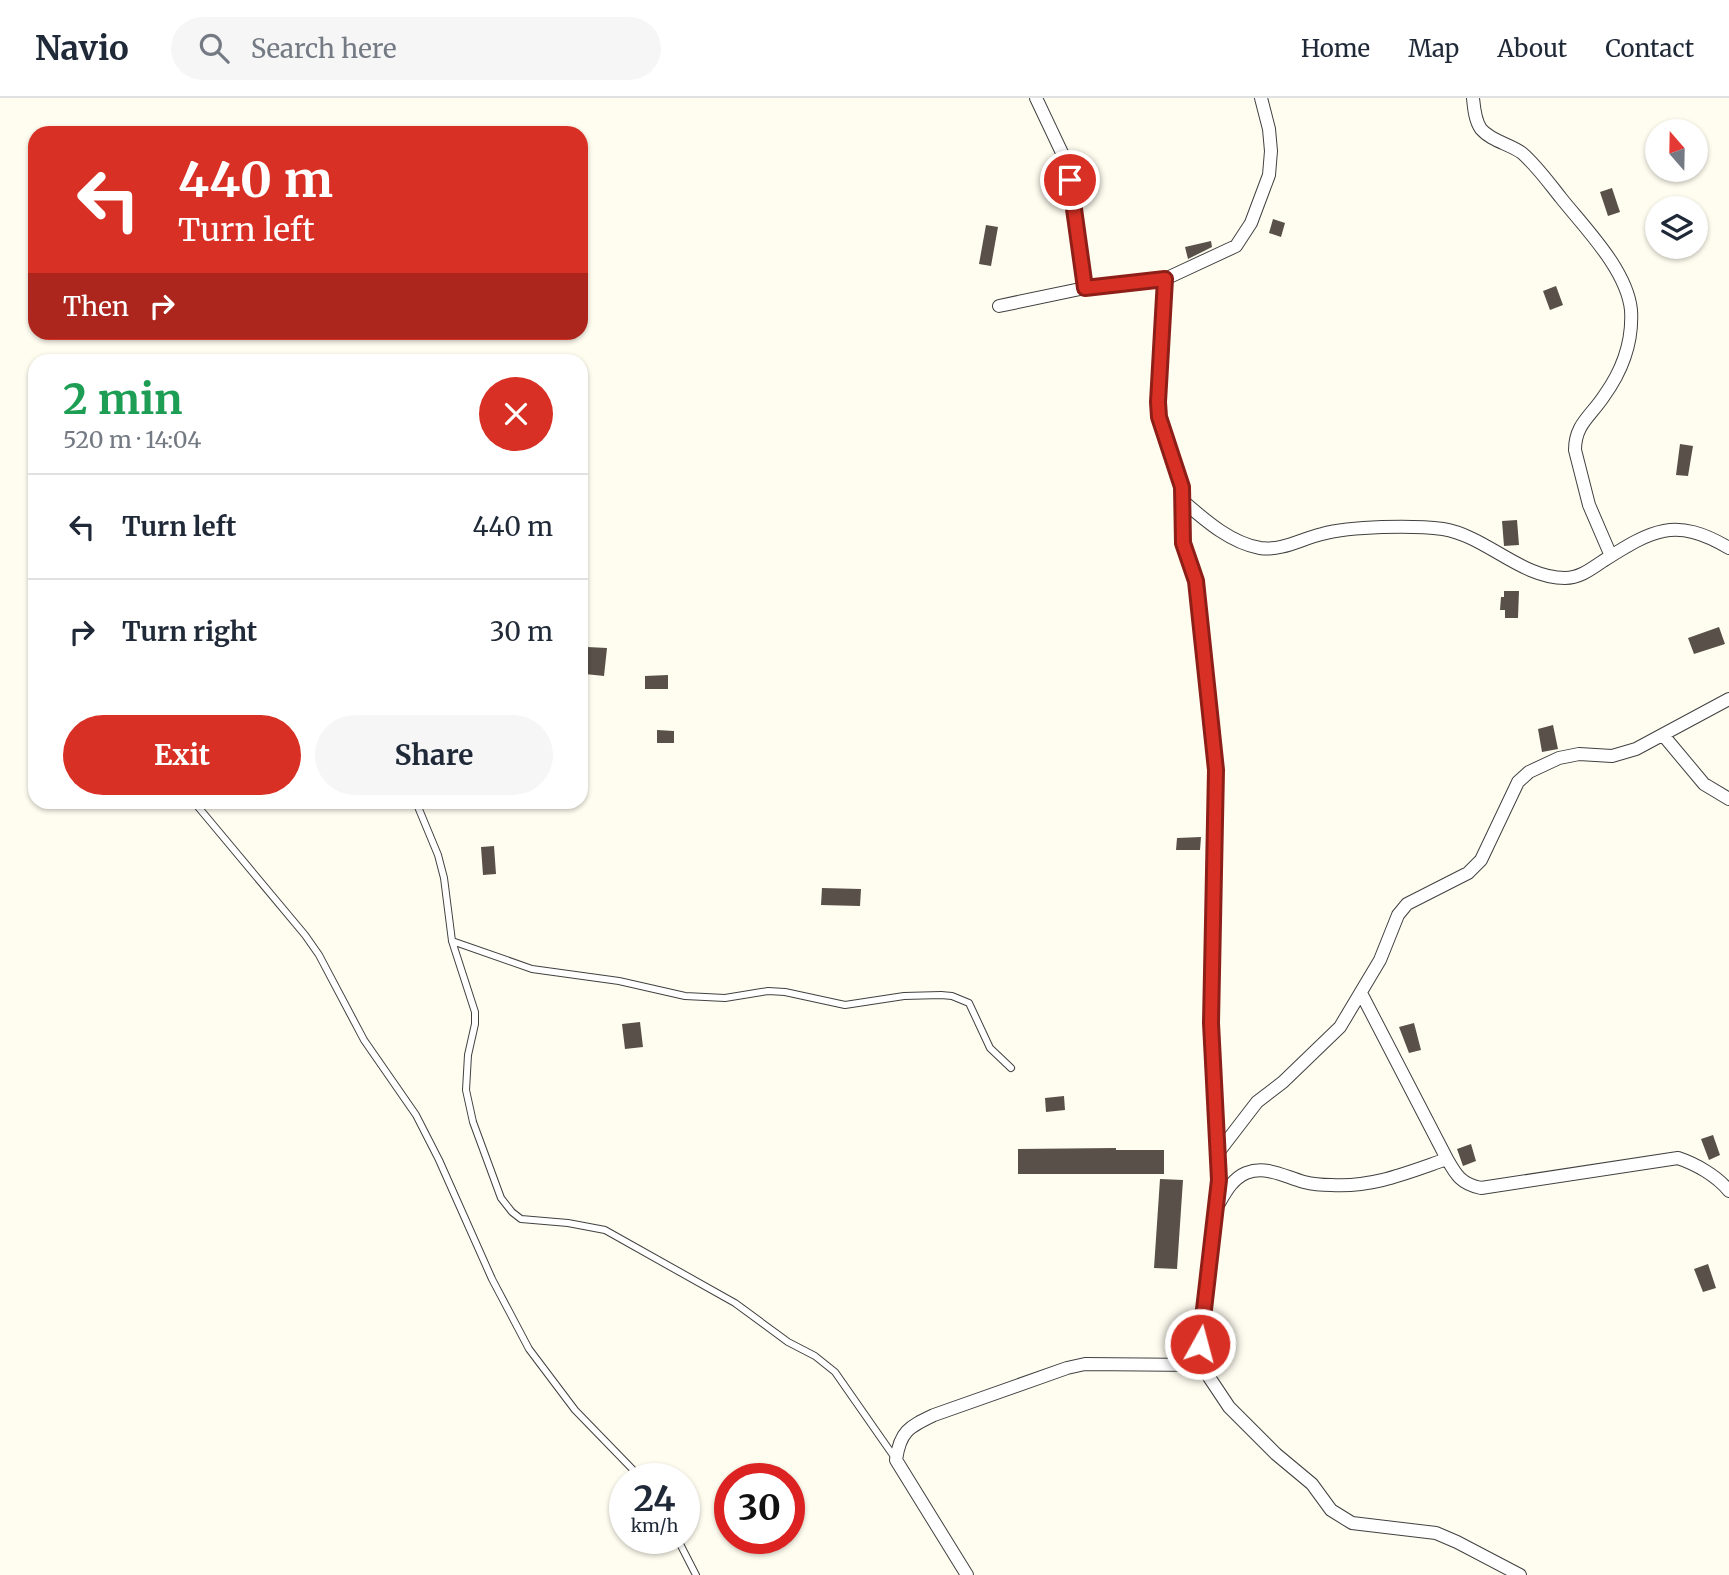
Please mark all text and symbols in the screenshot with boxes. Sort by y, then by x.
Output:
search box [171,17,661,80]
text: Navio [35,28,129,69]
icon: search [195,29,233,67]
text: Search here [251,32,396,65]
text: Home [1301,33,1370,64]
text: Map [1408,33,1459,64]
text: About [1497,33,1567,64]
text: Contact [1605,33,1694,64]
north arrow [1645,119,1708,182]
map controls [1645,119,1708,259]
text: 440 m [178,149,333,210]
pin [1040,150,1100,210]
icon: left [63,154,154,245]
icon: arrive [1051,161,1089,199]
button: layers [1645,196,1708,259]
text: Turn left [178,210,315,250]
icon: right [143,287,181,325]
text: Then [63,290,129,323]
text: 2 min [63,373,183,425]
button: close [479,377,553,451]
text: 520 m · 14:04 [63,425,201,454]
icon: left [63,508,101,546]
text: Turn left [122,510,236,543]
text: 440 m [473,510,553,543]
icon: right [63,613,101,651]
text: Turn right [122,615,257,648]
text: 30 m [490,615,553,648]
button: Exit [63,715,301,795]
button: Share [315,715,553,795]
position arrow [1163,1307,1237,1381]
speed limit sign: 30 [714,1463,805,1554]
text: 24 [633,1477,676,1521]
text: km/h [631,1514,678,1537]

